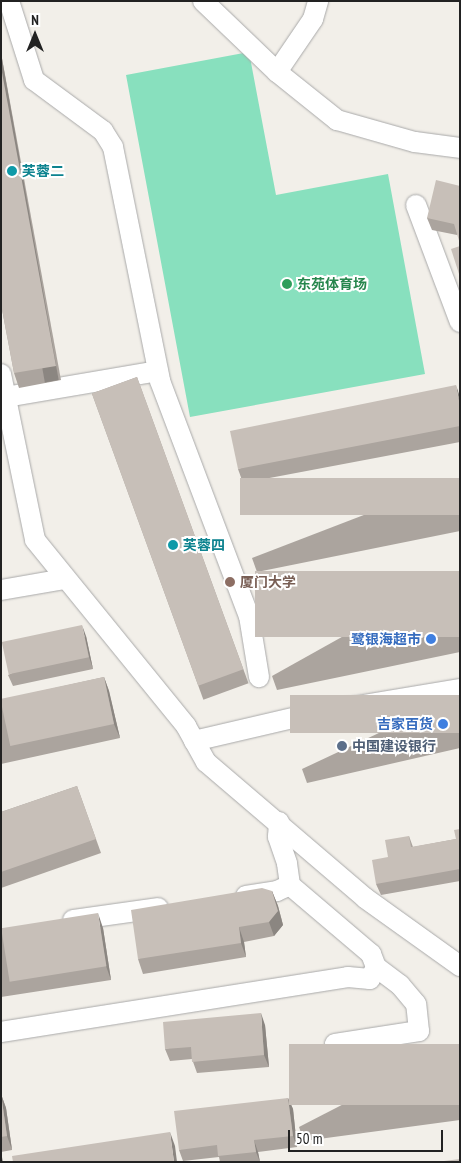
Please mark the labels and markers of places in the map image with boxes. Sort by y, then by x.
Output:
place label: 芙蓉二 [22,163,64,179]
marker: 芙蓉二 [6,165,18,177]
place label: 东苑体育场 [297,276,367,292]
marker: 东苑体育场 [281,278,293,290]
place label: 芙蓉四 [183,537,225,553]
marker: 芙蓉四 [167,539,179,551]
place label: 厦门大学 [240,574,296,590]
marker: 厦门大学 [224,576,236,588]
place label: 鹭银海超市 [351,631,421,647]
marker: 鹭银海超市 [425,633,437,645]
place label: 吉家百货 [377,716,433,732]
marker: 吉家百货 [437,718,449,730]
place label: 中国建设银行 [352,738,436,754]
marker: 中国建设银行 [336,740,348,752]

